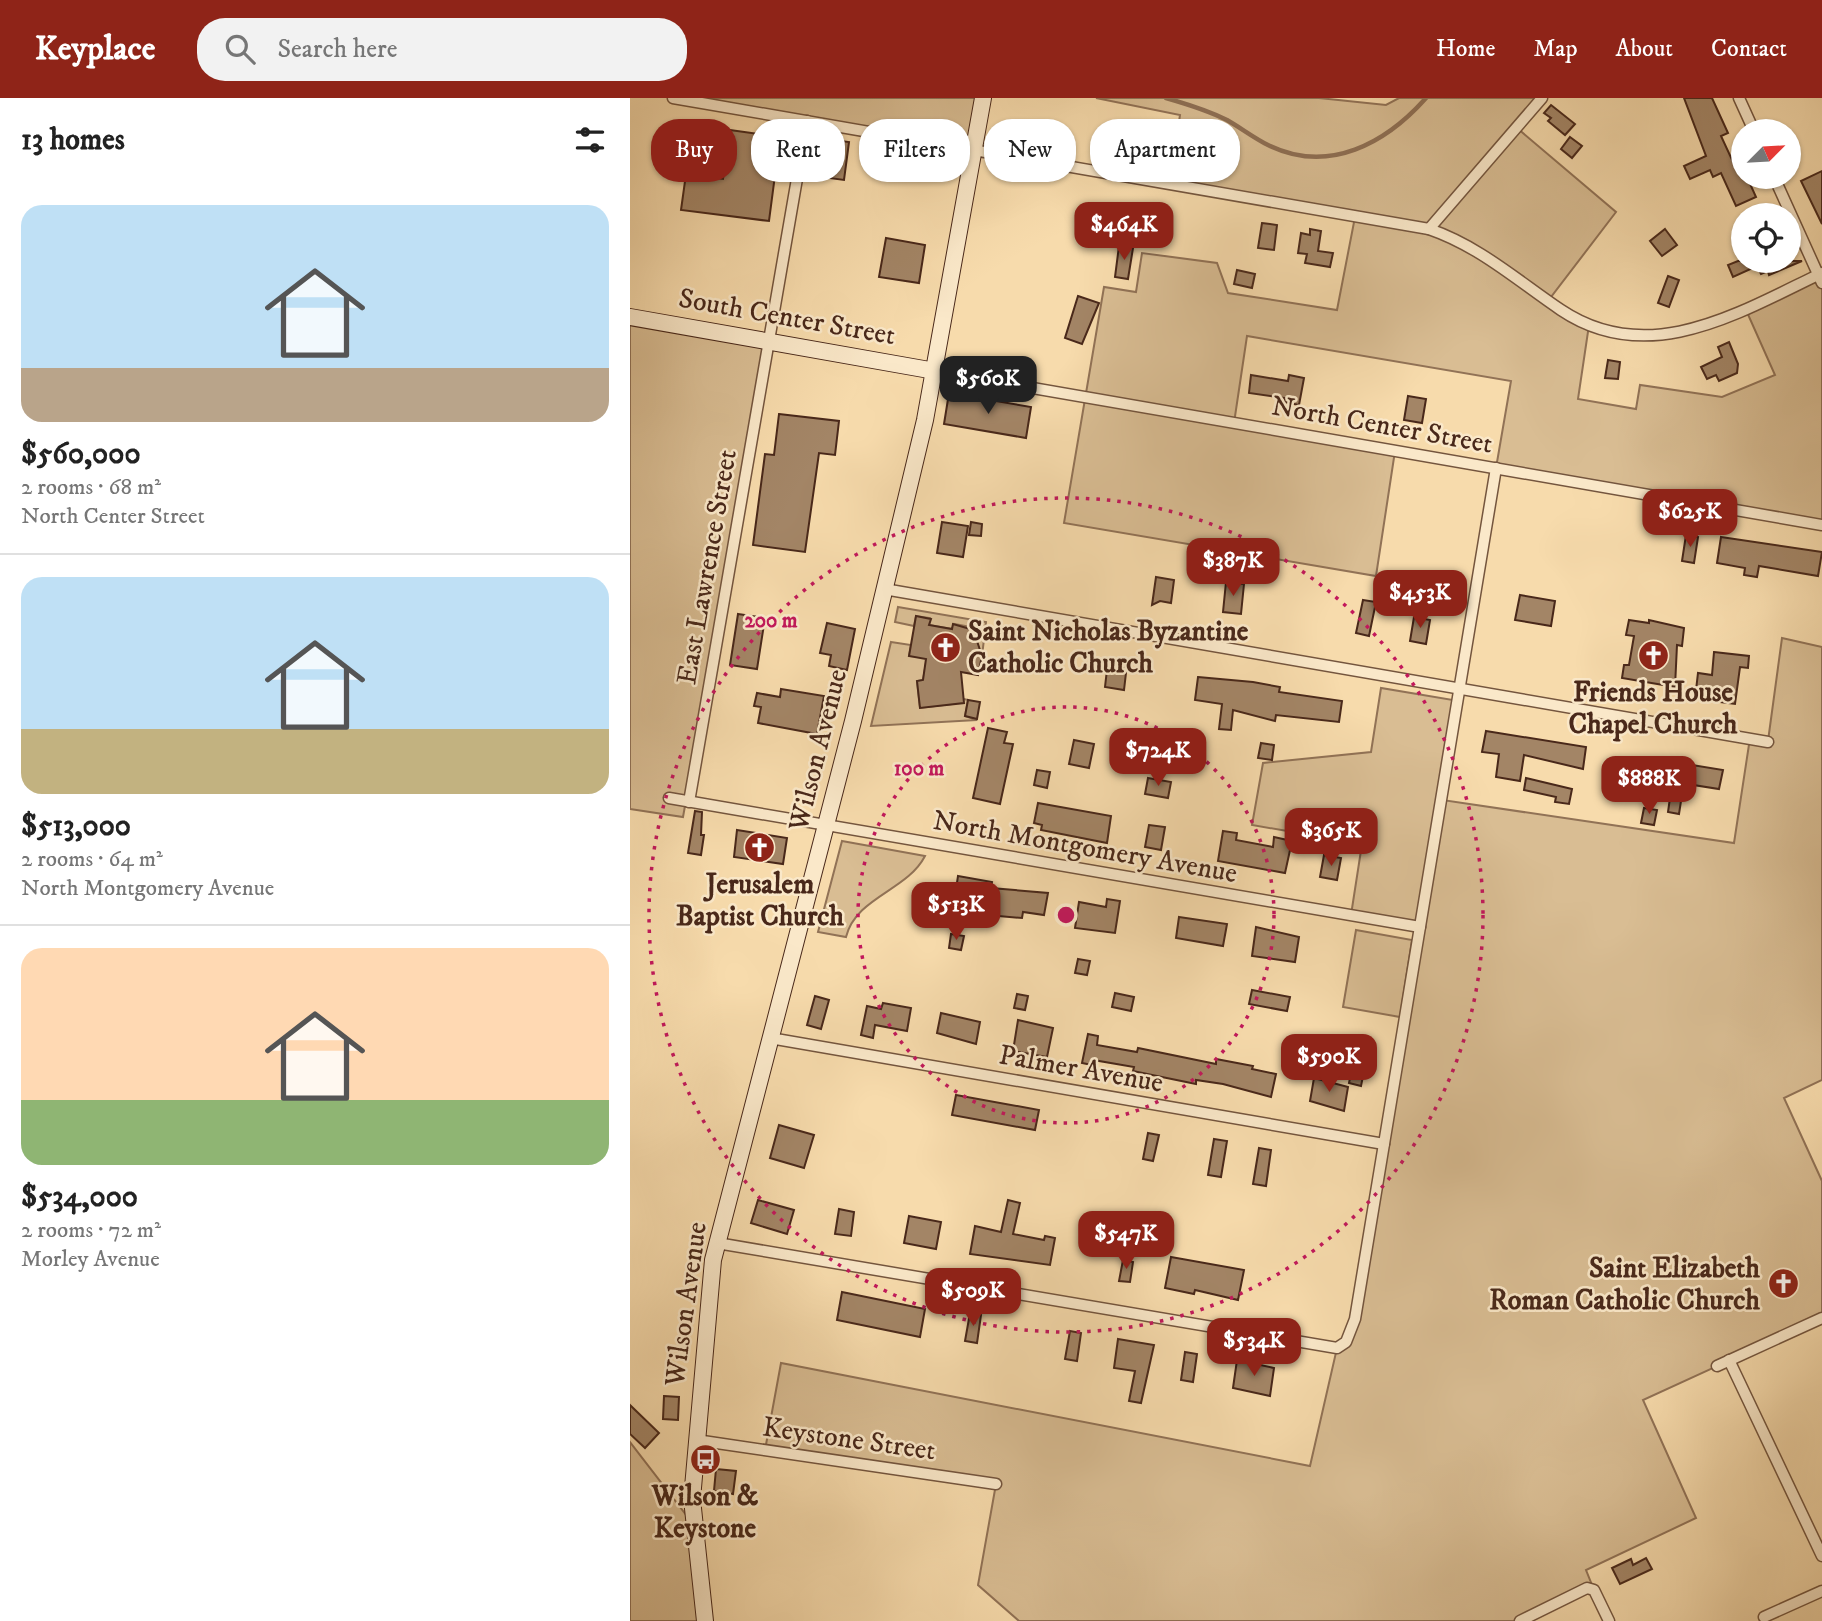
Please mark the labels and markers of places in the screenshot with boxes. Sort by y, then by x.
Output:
pin: $464K [1075,202,1173,262]
pin: $560K [939,356,1037,416]
pin: $625K [1641,490,1739,549]
pin: $387K [1184,538,1282,598]
pin: $453K [1371,570,1469,630]
place label: Saint Nicholas Byzantine Catholic Church [968,614,1249,681]
church icon: Saint Nicholas Byzantine Catholic Church [928,630,962,664]
church icon: Friends House Chapel Church [1636,638,1670,672]
place label: Friends House Chapel Church [1569,675,1738,742]
pin: $724K [1109,728,1207,788]
pin: $888K [1600,756,1698,816]
pin: $365K [1282,808,1380,868]
church icon: Jerusalem Baptist Church [743,830,777,864]
place label: Jerusalem Baptist Church [676,867,844,934]
pin: $513K [907,882,1005,942]
centre of rings [1054,903,1078,927]
pin: $590K [1280,1034,1378,1094]
pin: $547K [1077,1212,1175,1271]
place label: Saint Elizabeth Roman Catholic Church [1489,1251,1760,1318]
church icon: Saint Elizabeth Roman Catholic Church [1766,1267,1800,1301]
pin: $509K [924,1268,1022,1328]
pin: $534K [1205,1318,1303,1378]
bus stop icon: Wilson & Keystone [688,1442,722,1476]
place label: Wilson & Keystone [651,1479,759,1546]

